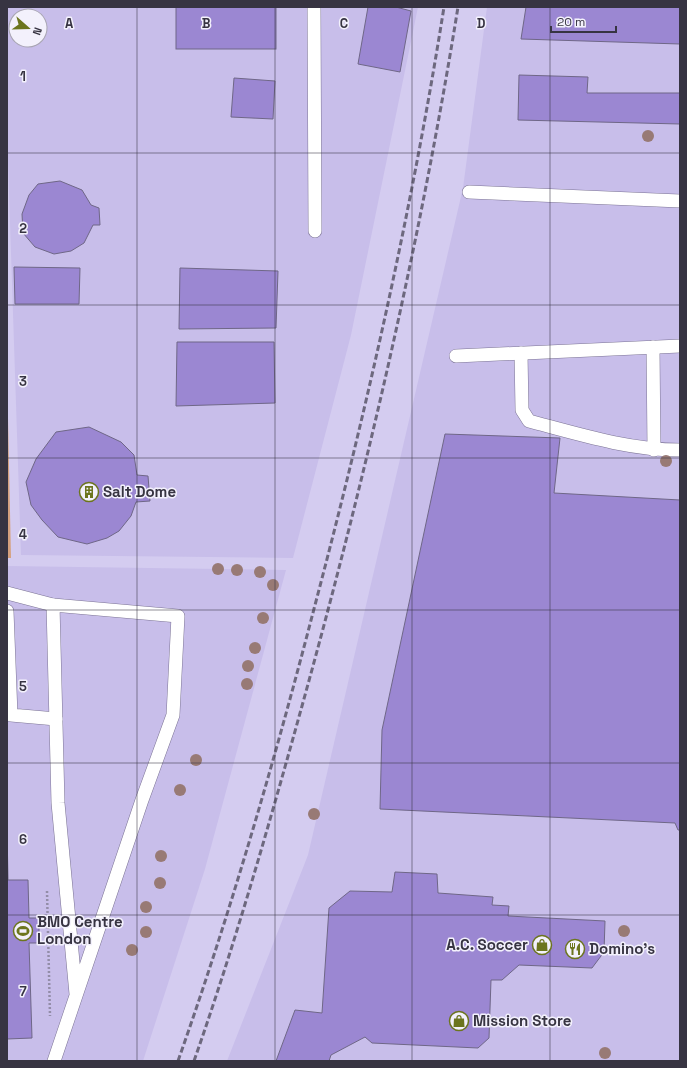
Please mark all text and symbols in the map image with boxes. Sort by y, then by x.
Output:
north arrow [8,8,48,48]
scale bar [551,8,616,34]
text: 20 m [557,14,585,30]
text: A [65,15,74,32]
text: B [202,15,211,32]
text: C [340,15,348,32]
text: D [477,15,486,32]
text: N [30,26,45,37]
text: 1 [20,68,26,85]
text: 2 [19,220,27,237]
text: 3 [19,373,27,390]
building icon: Salt Dome [78,481,100,503]
place label: Salt Dome [103,482,176,501]
text: 4 [19,526,27,543]
text: 5 [19,678,27,695]
text: 6 [19,831,27,848]
place label: BMO Centre London [37,912,123,948]
sports icon: BMO Centre London [12,920,34,942]
shop icon: A.C. Soccer [531,934,553,956]
place label: A.C. Soccer [446,935,528,954]
restaurant icon: Domino's [564,938,586,960]
place label: Domino's [589,939,655,958]
text: 7 [19,983,27,1000]
shop icon: Mission Store [448,1010,470,1032]
place label: Mission Store [473,1011,572,1030]

